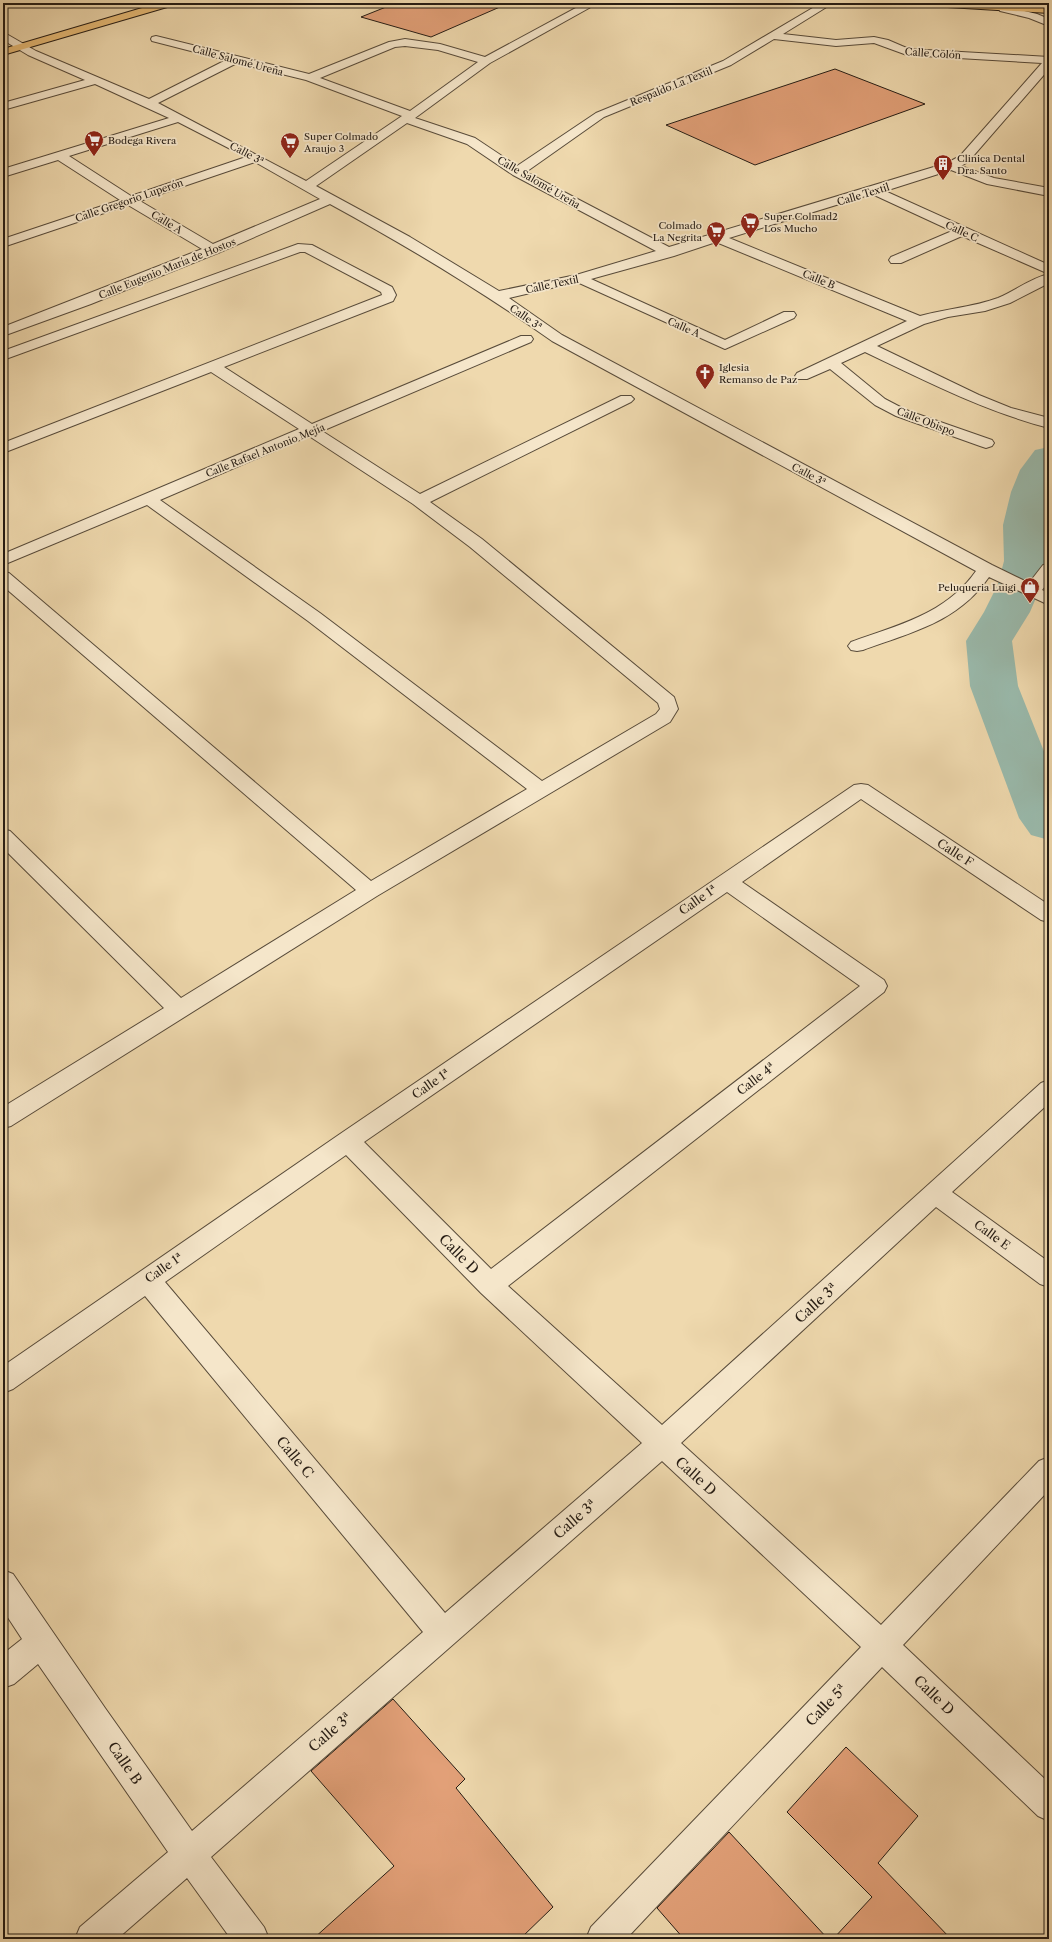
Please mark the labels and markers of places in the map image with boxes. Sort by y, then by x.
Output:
supermarket icon: Bodega Rivera [83,129,105,157]
place label: Super Colmado Araujo 3 [303,130,378,155]
supermarket icon: Super Colmado Araujo 3 [279,131,301,159]
place label: Bodega Rivera [108,134,177,147]
place label: Clinica Dental Dra. Santo [957,152,1025,177]
building icon: Clinica Dental Dra. Santo [932,153,954,181]
place label: Super Colmad2 Los Mucho [764,210,838,235]
supermarket icon: Super Colmad2 Los Mucho [739,211,761,239]
place label: Colmado La Negrita [653,219,703,244]
supermarket icon: Colmado La Negrita [705,220,727,248]
place label: Iglesia Remanso de Paz [719,361,797,386]
church icon: Iglesia Remanso de Paz [694,362,716,390]
shop icon: Peluqueria Luigi [1019,576,1041,604]
place label: Peluqueria Luigi [938,581,1016,594]

